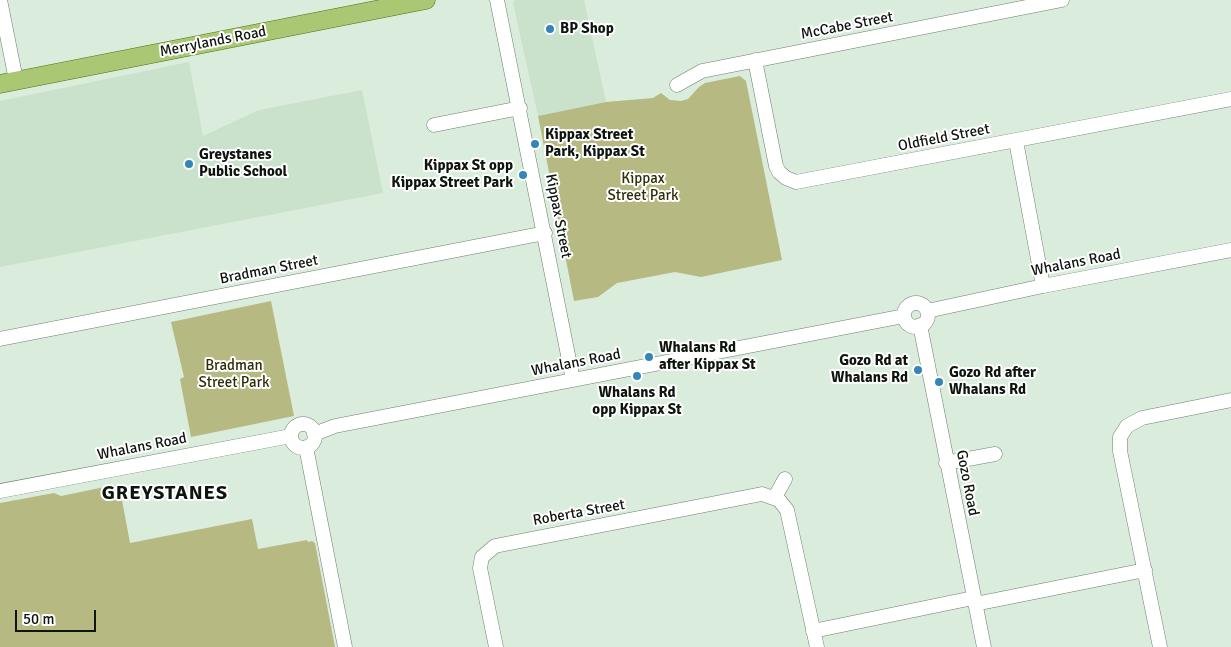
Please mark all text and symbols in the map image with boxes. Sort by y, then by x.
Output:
street label: McCabe Street [799,8,895,44]
place label: BP Shop [560,20,614,38]
street label: Merrylands Road [158,23,268,61]
marker: BP Shop [544,23,556,35]
street label: Oldfield Street [897,120,991,156]
place label: Kippax Street Park, Kippax St [545,126,645,161]
marker: Kippax Street Park, Kippax St [529,138,541,150]
place label: Greystanes Public School [199,146,287,181]
place label: Kippax St opp Kippax Street Park [391,157,513,192]
marker: Greystanes Public School [183,158,195,170]
marker: Kippax St opp Kippax Street Park [517,169,529,181]
park label: Kippax Street Park [607,170,679,205]
street label: Kippax Street [541,172,575,260]
street label: Whalans Road [1030,246,1122,280]
street label: Bradman Street [218,252,320,288]
place label: Whalans Rd after Kippax St [659,339,756,374]
street label: Whalans Road [530,346,622,380]
marker: Whalans Rd after Kippax St [643,351,655,363]
place label: Gozo Rd at Whalans Rd [831,352,908,387]
park label: Bradman Street Park [198,357,270,392]
marker: Gozo Rd at Whalans Rd [912,364,924,376]
place label: Gozo Rd after Whalans Rd [949,364,1036,399]
marker: Whalans Rd opp Kippax St [631,370,643,382]
marker: Gozo Rd after Whalans Rd [933,376,945,388]
place label: Whalans Rd opp Kippax St [592,384,682,419]
street label: Whalans Road [96,430,188,464]
street label: Gozo Road [952,448,982,518]
district label: GREYSTANES [101,482,229,506]
street label: Roberta Street [532,496,626,530]
scale bar [18,600,99,632]
text: 50 m [23,610,54,628]

